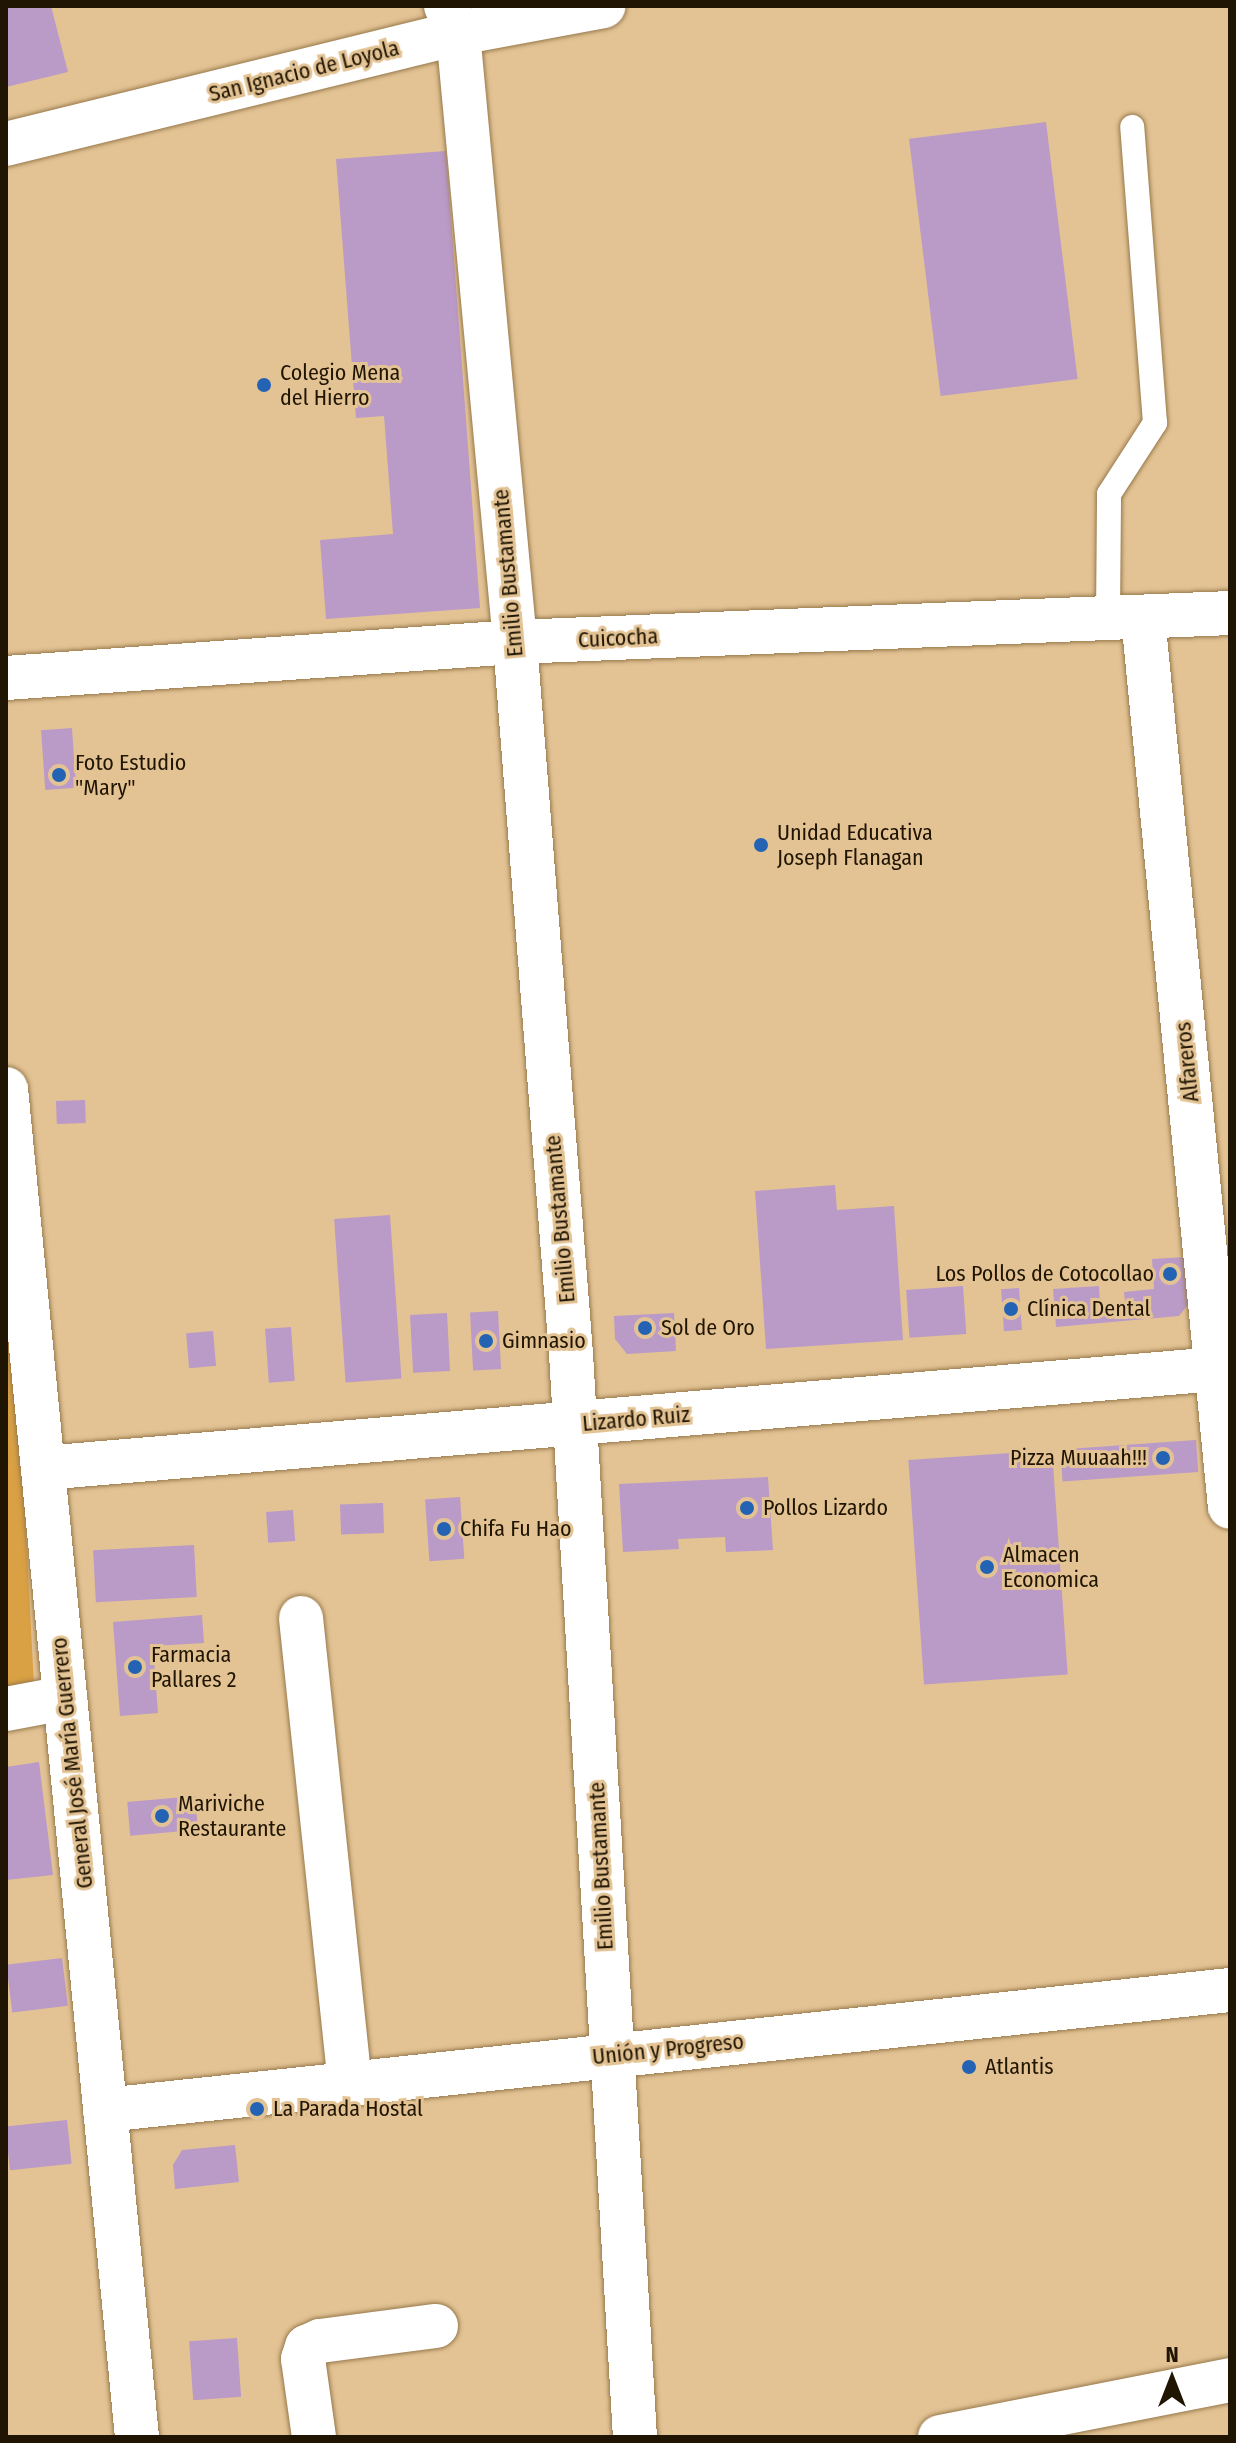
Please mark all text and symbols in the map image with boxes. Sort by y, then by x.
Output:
street label: San Ignacio de Loyola [206,35,402,107]
place label: Colegio Mena del Hierro [280,359,400,410]
marker: Colegio Mena del Hierro [255,376,273,394]
street label: Emilio Bustamante [488,488,528,658]
street label: Cuicocha [577,623,659,653]
place label: Foto Estudio "Mary" [75,749,186,800]
marker: Foto Estudio "Mary" [50,766,68,784]
place label: Unidad Educativa Joseph Flanagan [777,819,933,870]
marker: Unidad Educativa Joseph Flanagan [752,836,770,854]
street label: Alfareros [1170,1021,1204,1103]
street label: Emilio Bustamante [540,1134,580,1304]
place label: Los Pollos de Cotocollao [936,1261,1154,1287]
marker: Los Pollos de Cotocollao [1161,1265,1179,1283]
place label: Clínica Dental [1027,1296,1150,1322]
marker: Clínica Dental [1002,1300,1020,1318]
place label: Sol de Oro [661,1315,755,1341]
marker: Sol de Oro [636,1319,654,1337]
place label: Gimnasio [502,1328,586,1354]
marker: Gimnasio [477,1332,495,1350]
street label: Lizardo Ruiz [581,1401,691,1437]
place label: Pizza Muuaah!!! [1010,1445,1147,1471]
marker: Pizza Muuaah!!! [1154,1449,1172,1467]
place label: Pollos Lizardo [763,1495,888,1521]
marker: Pollos Lizardo [738,1499,756,1517]
place label: Chifa Fu Hao [460,1516,571,1542]
marker: Chifa Fu Hao [435,1520,453,1538]
place label: Almacen Economica [1003,1541,1099,1592]
marker: Almacen Economica [978,1558,996,1576]
street label: General José María Guerrero [46,1636,98,1890]
place label: Farmacia Pallares 2 [151,1641,236,1692]
marker: Farmacia Pallares 2 [126,1658,144,1676]
street label: Emilio Bustamante [583,1781,619,1951]
place label: Mariviche Restaurante [178,1790,286,1842]
marker: Mariviche Restaurante [153,1807,171,1825]
street label: Unión y Progreso [591,2028,745,2070]
place label: Atlantis [985,2054,1054,2080]
marker: Atlantis [960,2058,978,2076]
place label: La Parada Hostal [273,2096,423,2122]
marker: La Parada Hostal [248,2100,266,2118]
north arrow [1132,2339,1212,2419]
text: N [1165,2341,1179,2368]

